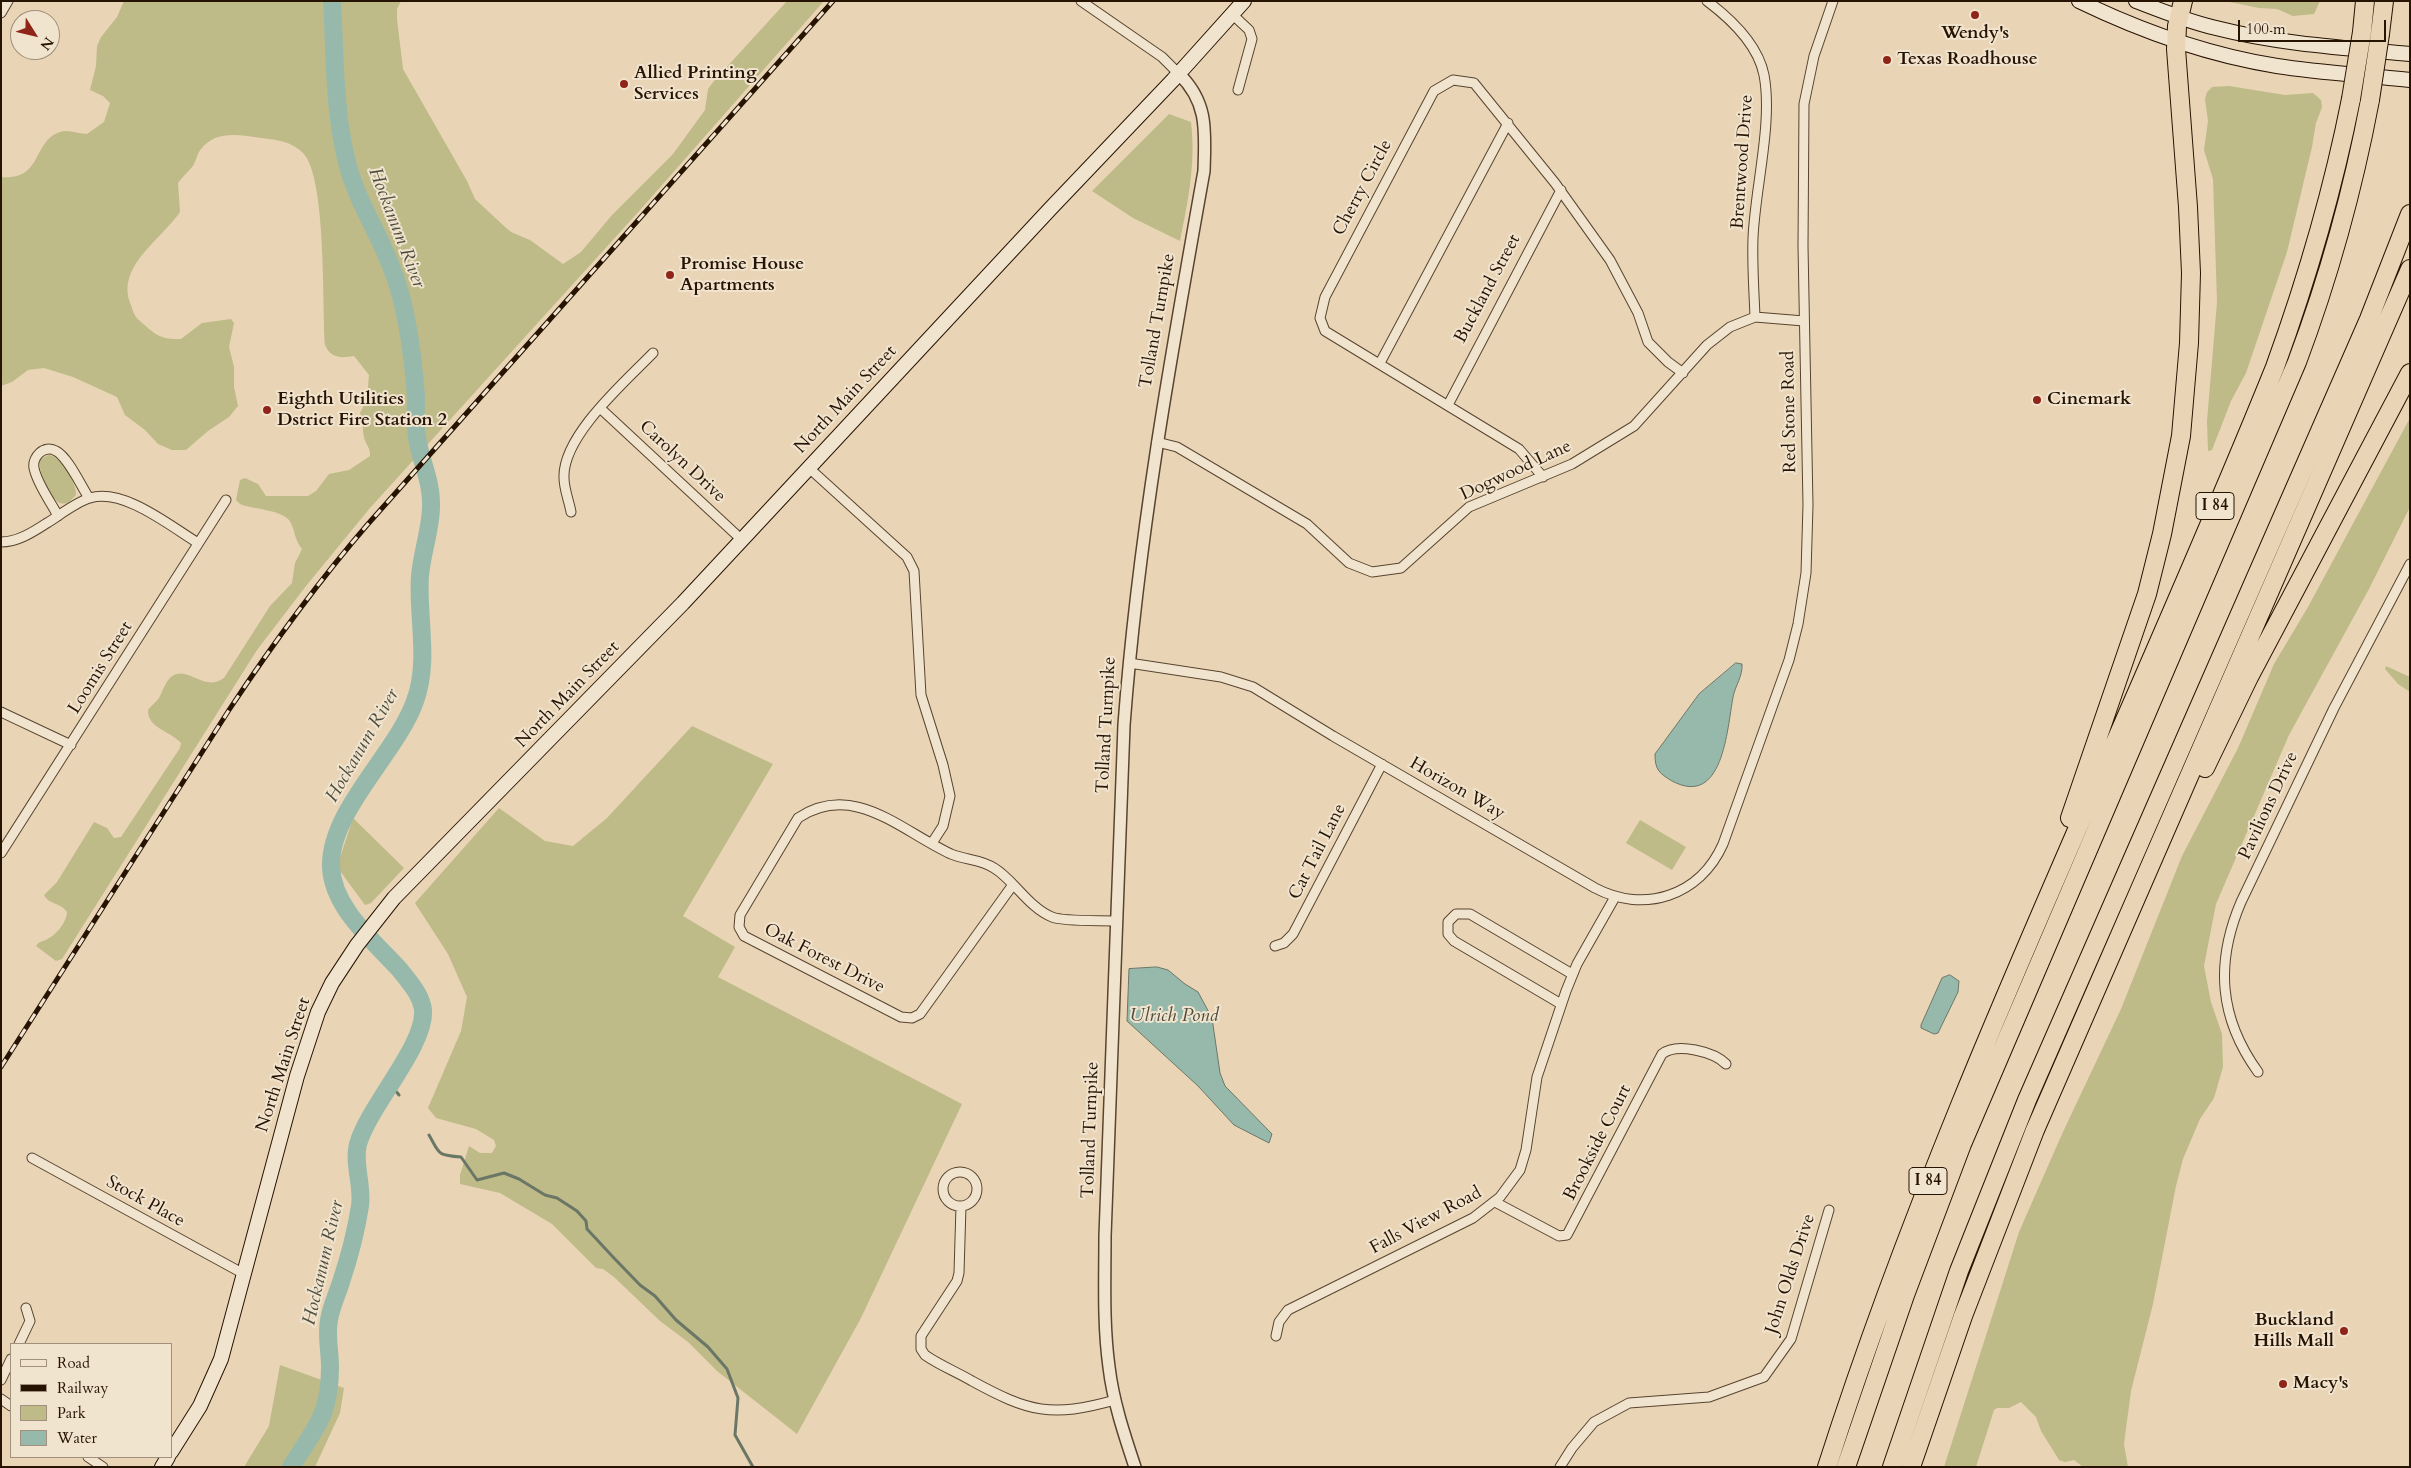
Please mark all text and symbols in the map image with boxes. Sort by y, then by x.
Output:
marker: Wendy's [1969,9,1981,21]
north arrow [10,10,60,60]
scale bar [2241,10,2388,42]
text: 100 m [2246,19,2286,39]
place label: Wendy's [1941,23,2009,45]
text: N [35,33,58,54]
place label: Texas Roadhouse [1897,49,2038,71]
marker: Texas Roadhouse [1881,54,1893,66]
place label: Allied Printing Services [634,63,757,106]
marker: Allied Printing Services [618,78,630,90]
street label: Brentwood Drive [1728,94,1758,230]
street label: Cherry Circle [1329,136,1397,240]
water label: Hockanum River [363,165,429,291]
street label: Buckland Street [1450,231,1526,347]
street label: Tolland Turnpike [1135,252,1181,390]
place label: Promise House Apartments [680,254,804,296]
marker: Promise House Apartments [664,269,676,281]
street label: North Main Street [790,341,902,459]
street label: Red Stone Road [1778,351,1802,473]
place label: Eighth Utilities Dstrict Fire Station 2 [277,389,447,432]
place label: Cinemark [2047,389,2131,411]
marker: Cinemark [2031,394,2043,406]
marker: Eighth Utilities Dstrict Fire Station 2 [261,404,273,416]
street label: Carolyn Drive [634,416,730,508]
street label: Dogwood Lane [1457,436,1575,506]
road number: I 84 [2196,492,2234,520]
street label: Loomis Street [64,618,138,718]
street label: North Main Street [512,637,624,753]
street label: Tolland Turnpike [1093,656,1121,794]
water label: Hockanum River [321,685,405,807]
street label: Pavilions Drive [2235,749,2303,863]
street label: Horizon Way [1406,753,1508,825]
street label: Cat Tail Lane [1285,801,1351,903]
street label: Oak Forest Drive [760,919,888,999]
street label: North Main Street [252,995,316,1135]
water label: Ulrich Pond [1129,1006,1219,1028]
street label: Tolland Turnpike [1078,1061,1104,1199]
street label: Brookside Court [1560,1081,1636,1205]
road number: I 84 [1909,1168,1947,1194]
street label: Stock Place [102,1172,188,1232]
street label: Falls View Road [1366,1183,1486,1259]
water label: Hockanum River [299,1199,349,1327]
street label: John Olds Drive [1761,1211,1821,1337]
place label: Buckland Hills Mall [2254,1310,2334,1352]
marker: Buckland Hills Mall [2338,1325,2350,1337]
legend [10,1343,172,1458]
text: Road [57,1353,90,1373]
place label: Macy's [2293,1373,2348,1395]
text: Railway [57,1378,108,1398]
marker: Macy's [2277,1378,2289,1390]
text: Park [57,1403,86,1423]
text: Water [57,1428,97,1448]

